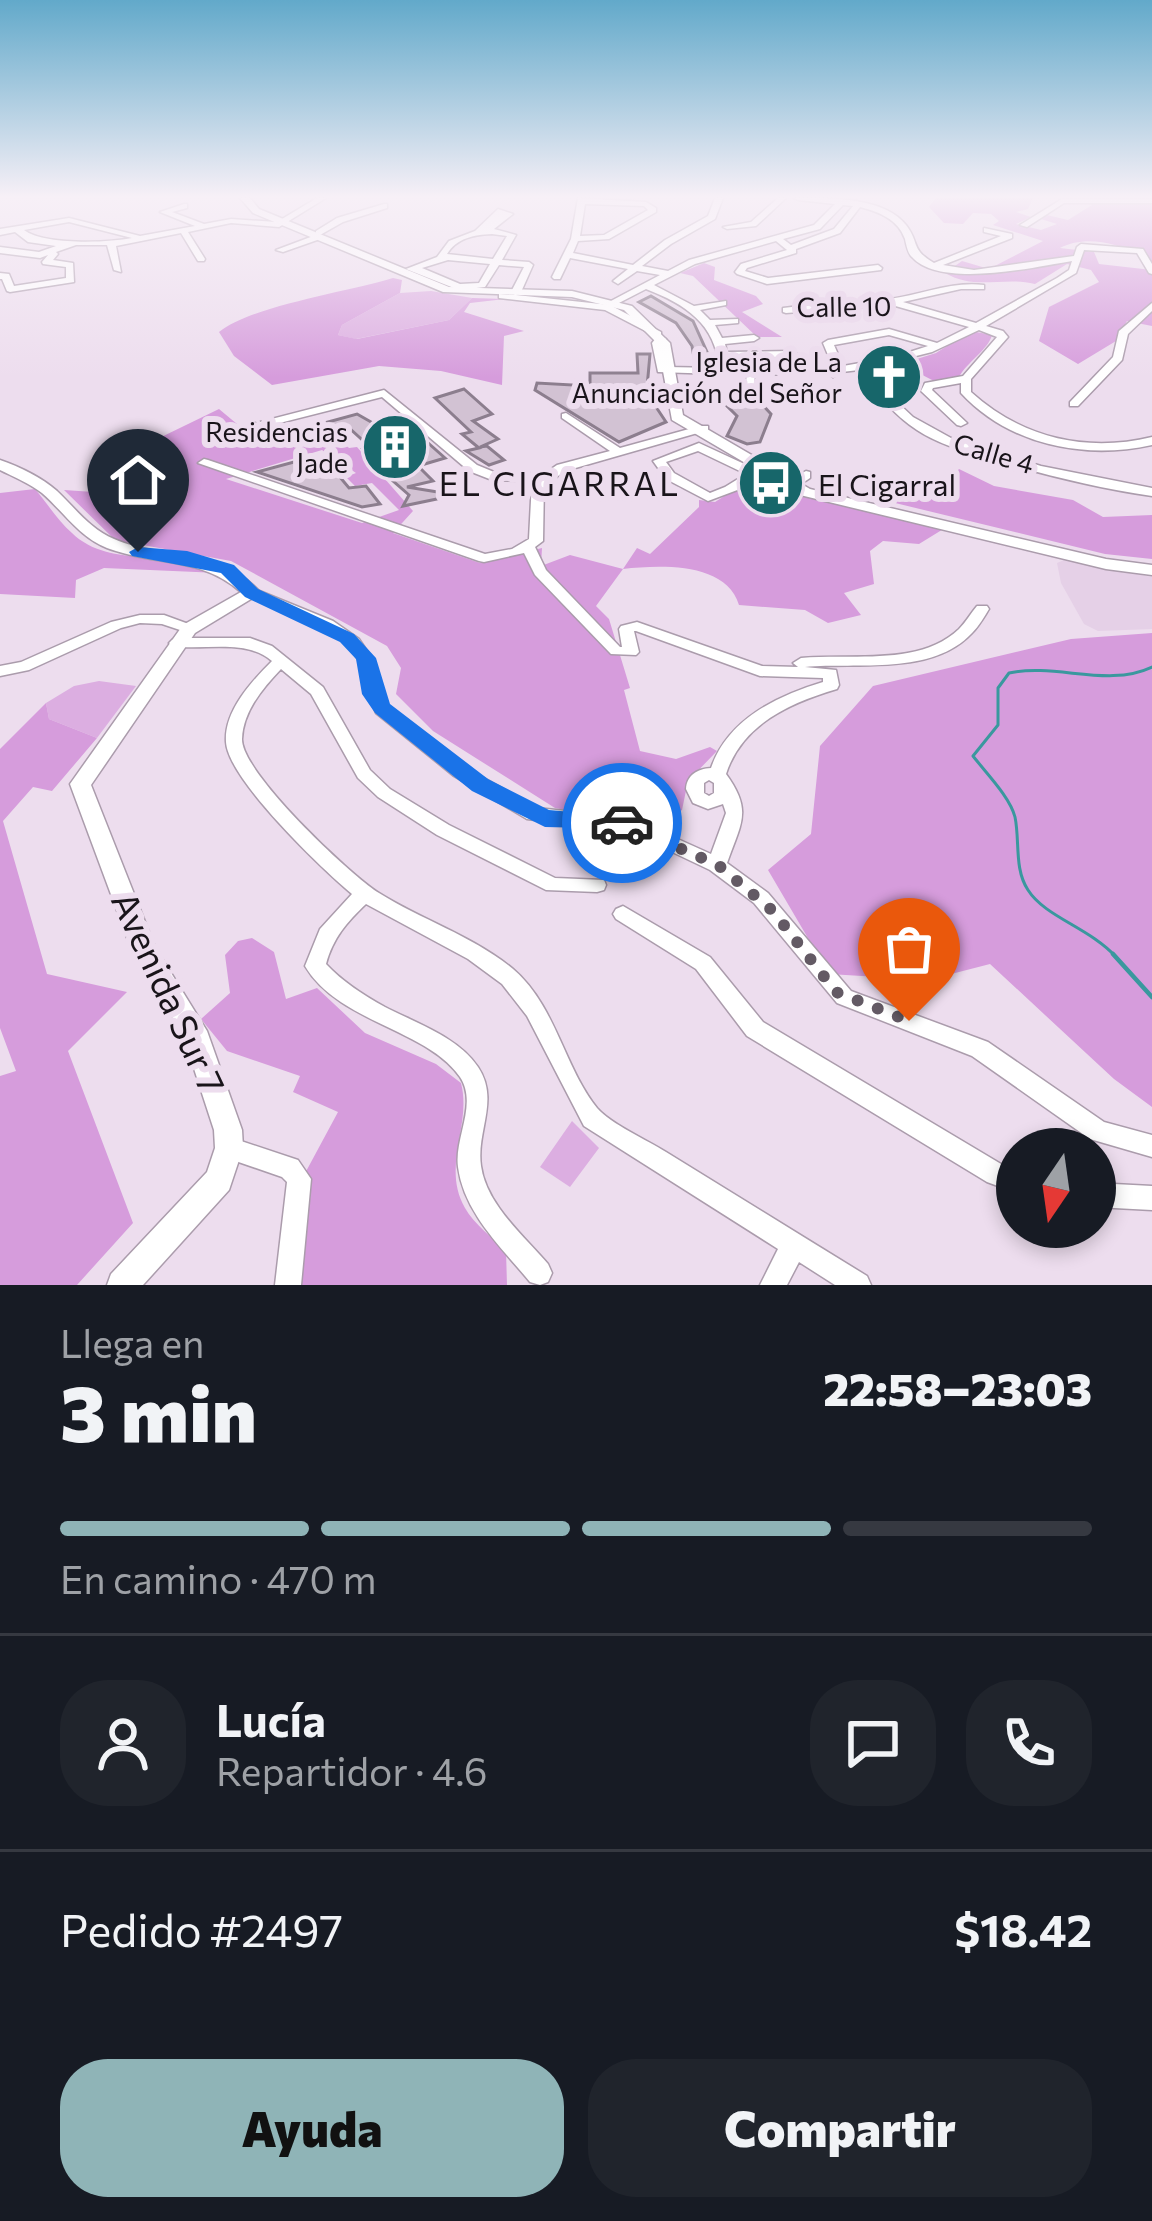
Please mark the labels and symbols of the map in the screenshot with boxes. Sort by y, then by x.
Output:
street label: Calle 10 [796,289,892,323]
church icon: Iglesia de La Anunciación del Señor [854,342,924,412]
place label: Iglesia de La Anunciación del Señor [572,345,842,409]
building icon: Residencias Jade [360,412,430,482]
place label: Residencias Jade [205,415,348,479]
street label: Calle 4 [950,426,1038,480]
pin [87,429,189,552]
bus stop icon: El Cigarral [736,448,806,518]
district label: EL CIGARRAL [439,462,681,503]
place label: El Cigarral [818,465,956,502]
courier [562,763,682,883]
street label: Avenida Sur 7 [104,884,236,1100]
pin [858,898,960,1021]
north arrow [996,1128,1116,1248]

